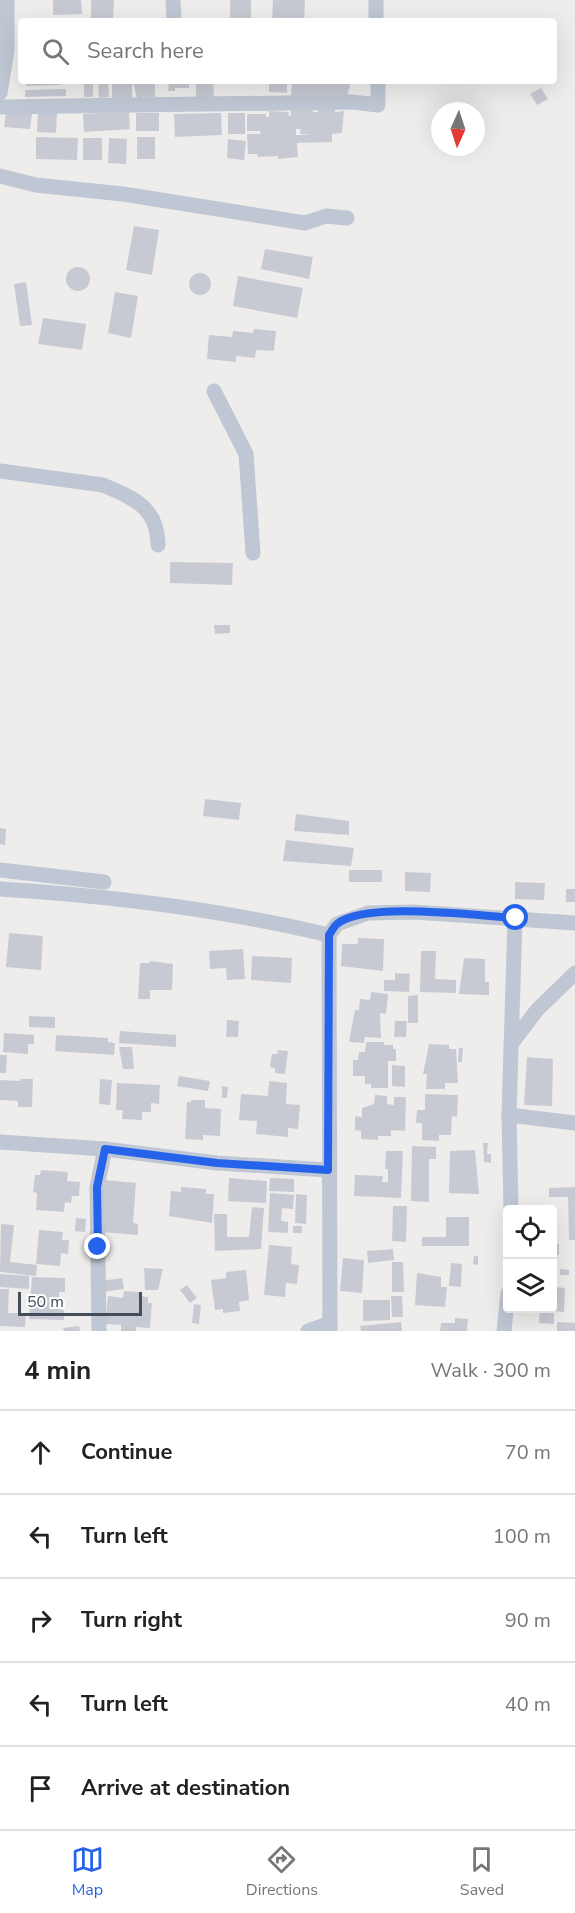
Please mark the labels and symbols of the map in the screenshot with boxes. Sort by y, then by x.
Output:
north arrow [431,102,485,156]
route start [502,904,528,930]
route end [84,1233,110,1259]
scale bar [18,1289,142,1316]

